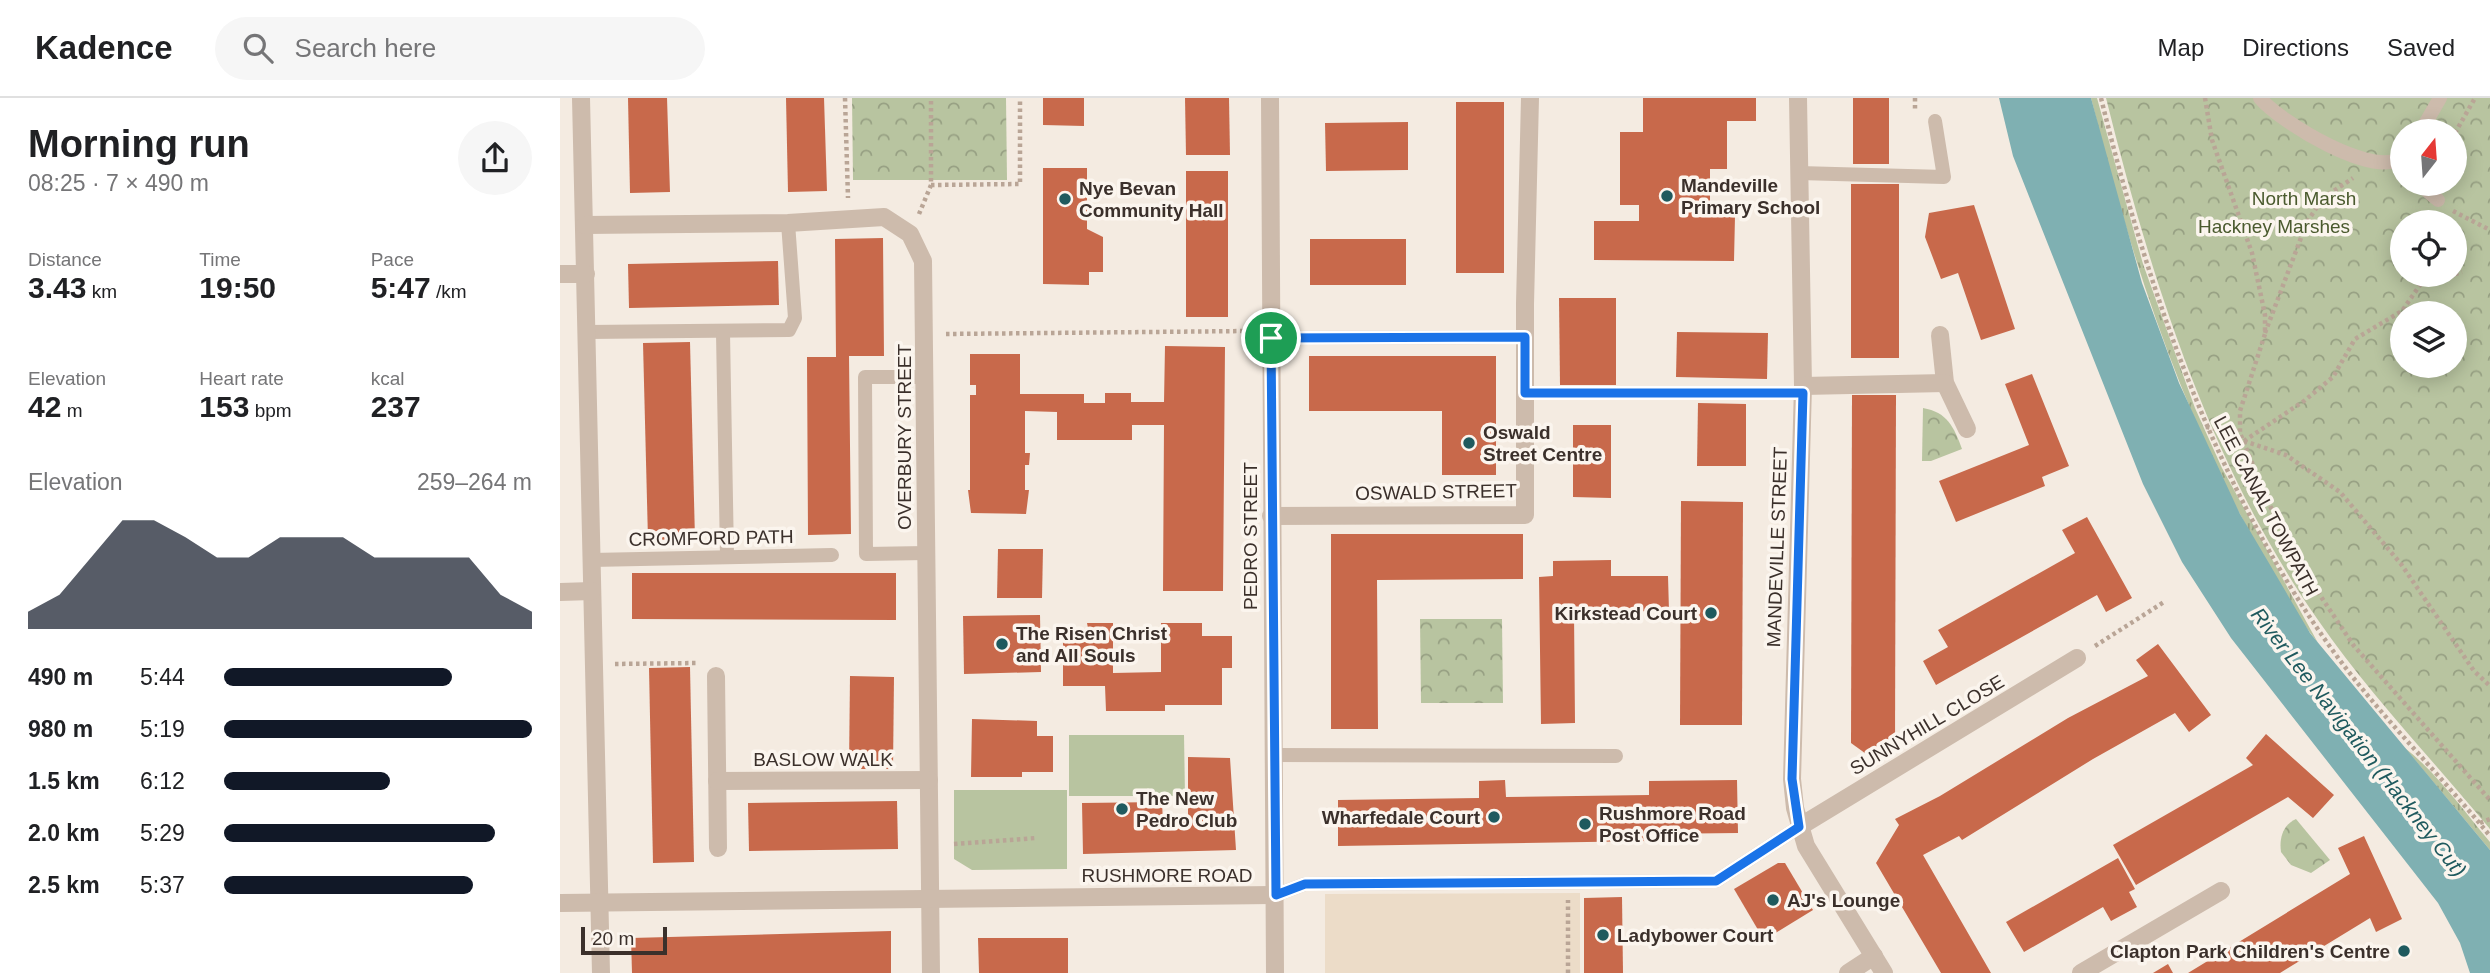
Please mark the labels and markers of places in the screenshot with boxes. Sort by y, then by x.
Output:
place label: Mandeville Primary School [1681,175,1820,218]
place label: Nye Bevan Community Hall [1079,178,1224,221]
marker: Mandeville Primary School [1659,188,1675,204]
marker: Nye Bevan Community Hall [1057,191,1073,207]
pin [1241,308,1301,368]
place label: Oswald Street Centre [1483,422,1602,465]
marker: Oswald Street Centre [1461,435,1477,451]
place label: Kirkstead Court [1554,603,1698,624]
marker: Kirkstead Court [1703,605,1719,621]
place label: The Risen Christ and All Souls [1016,623,1168,666]
marker: The Risen Christ and All Souls [994,636,1010,652]
place label: The New Pedro Club [1136,788,1237,831]
marker: The New Pedro Club [1114,801,1130,817]
place label: Rushmore Road Post Office [1599,803,1746,846]
place label: Wharfedale Court [1322,807,1481,828]
marker: Wharfedale Court [1486,809,1502,825]
marker: Rushmore Road Post Office [1577,816,1593,832]
place label: AJ's Lounge [1787,890,1900,911]
marker: AJ's Lounge [1765,892,1781,908]
place label: Ladybower Court [1617,925,1774,946]
marker: Ladybower Court [1595,927,1611,943]
place label: Clapton Park Children's Centre [2110,941,2390,962]
marker: Clapton Park Children's Centre [2396,943,2412,959]

